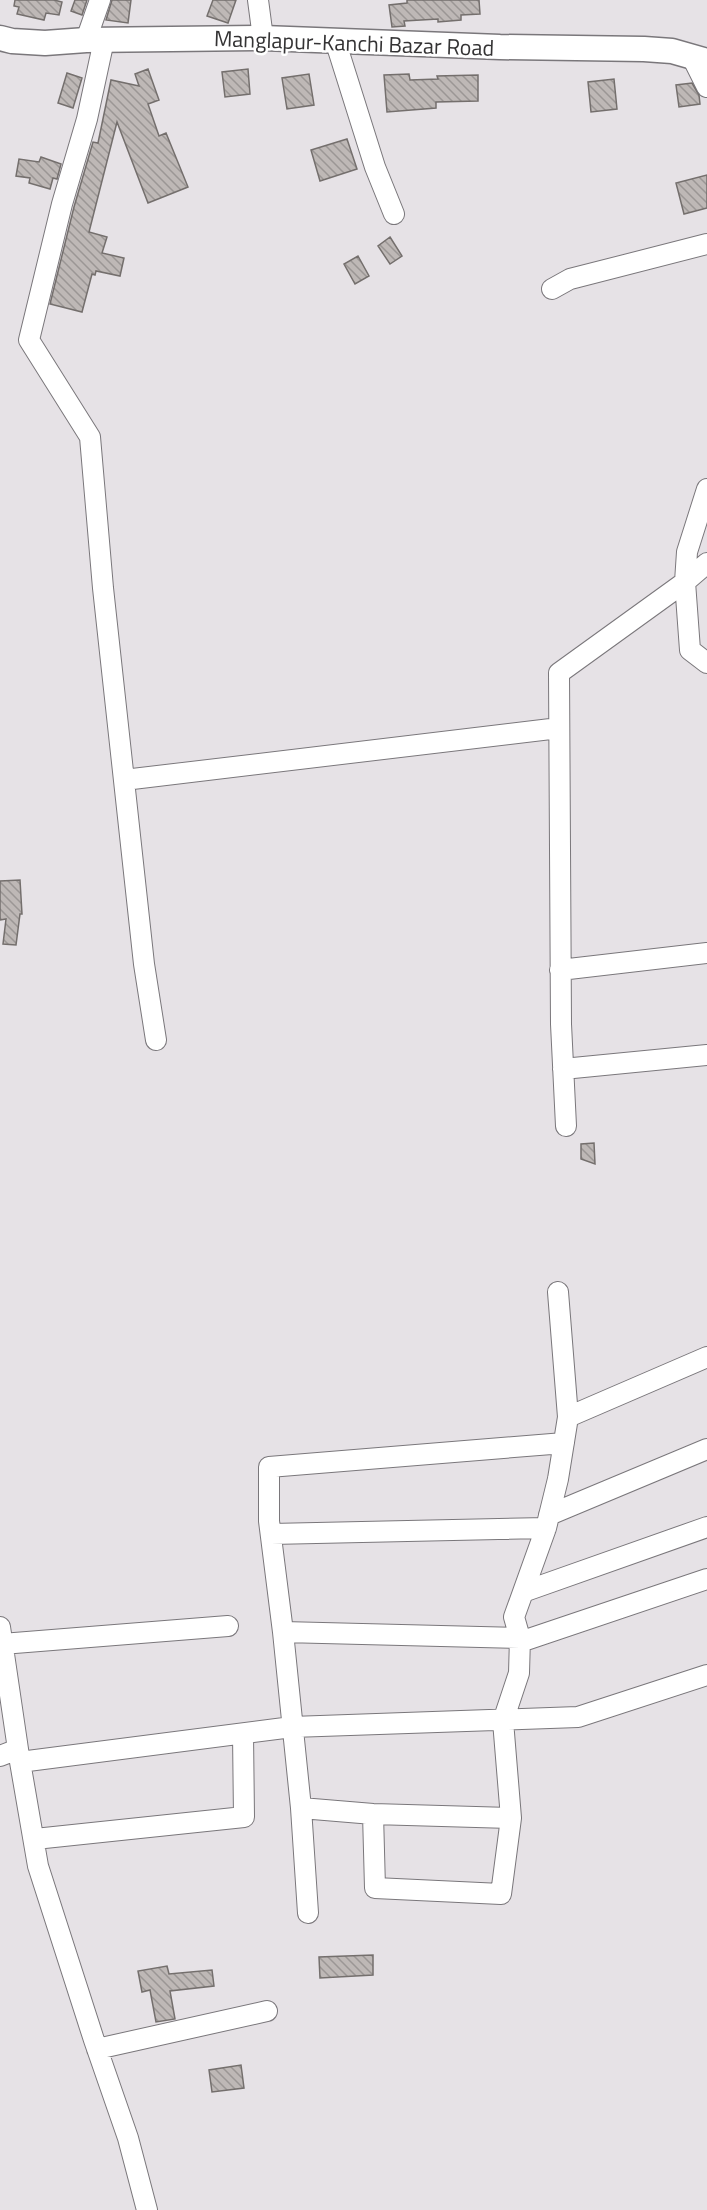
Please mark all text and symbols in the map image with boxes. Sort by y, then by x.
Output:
street label: Manglapur-Kanchi Bazar Road [213,21,495,65]

